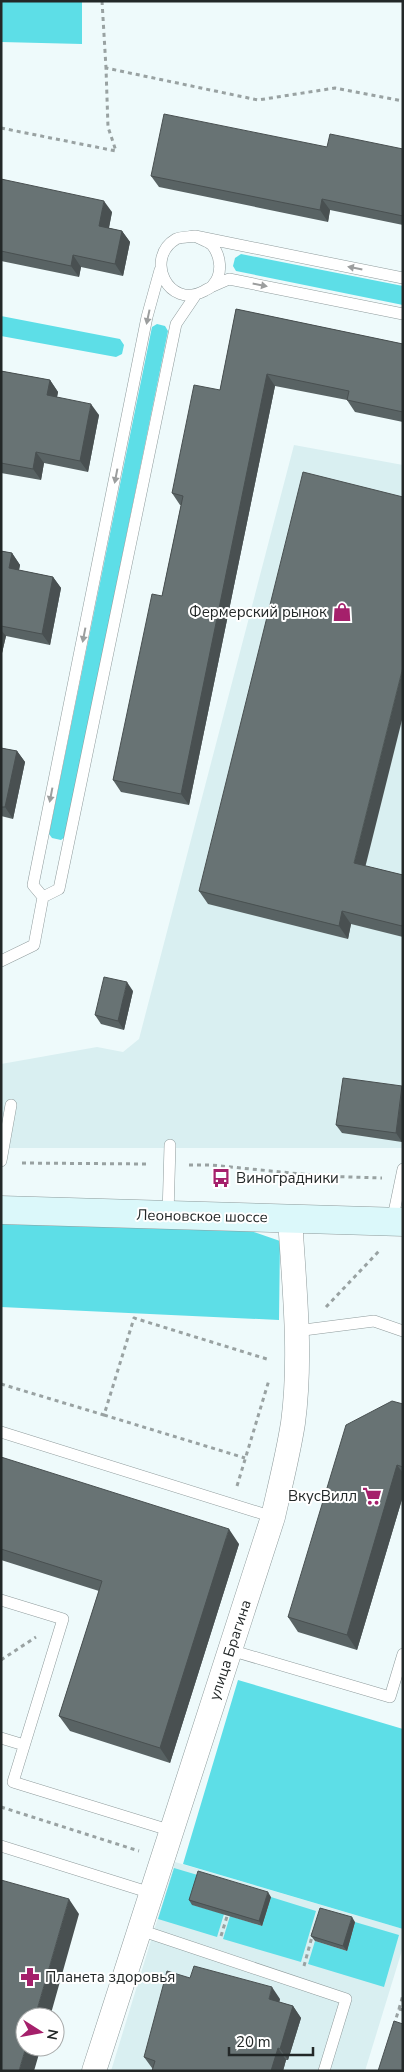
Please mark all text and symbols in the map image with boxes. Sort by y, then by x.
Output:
one-way arrow [347,264,363,272]
one-way arrow [252,282,268,290]
one-way arrow [144,309,152,324]
one-way arrow [112,468,120,484]
shop icon: Фермерский рынок [331,601,353,623]
place label: Фермерский рынок [189,602,327,622]
one-way arrow [79,628,87,644]
one-way arrow [47,787,55,803]
bus stop icon: Виноградники [210,1167,232,1189]
place label: Виноградники [236,1168,339,1188]
street label: Леоновское шоссе [136,1205,268,1227]
supermarket icon: ВкусВилл [361,1485,383,1507]
place label: ВкусВилл [288,1486,357,1506]
street label: улица Брагина [204,1597,256,1703]
pharmacy icon: Планета здоровья [19,1966,41,1988]
place label: Планета здоровья [45,1967,175,1987]
north arrow [15,2007,65,2057]
scale bar [229,2024,313,2056]
text: N [42,2027,63,2041]
text: 20 m [236,2032,271,2052]

